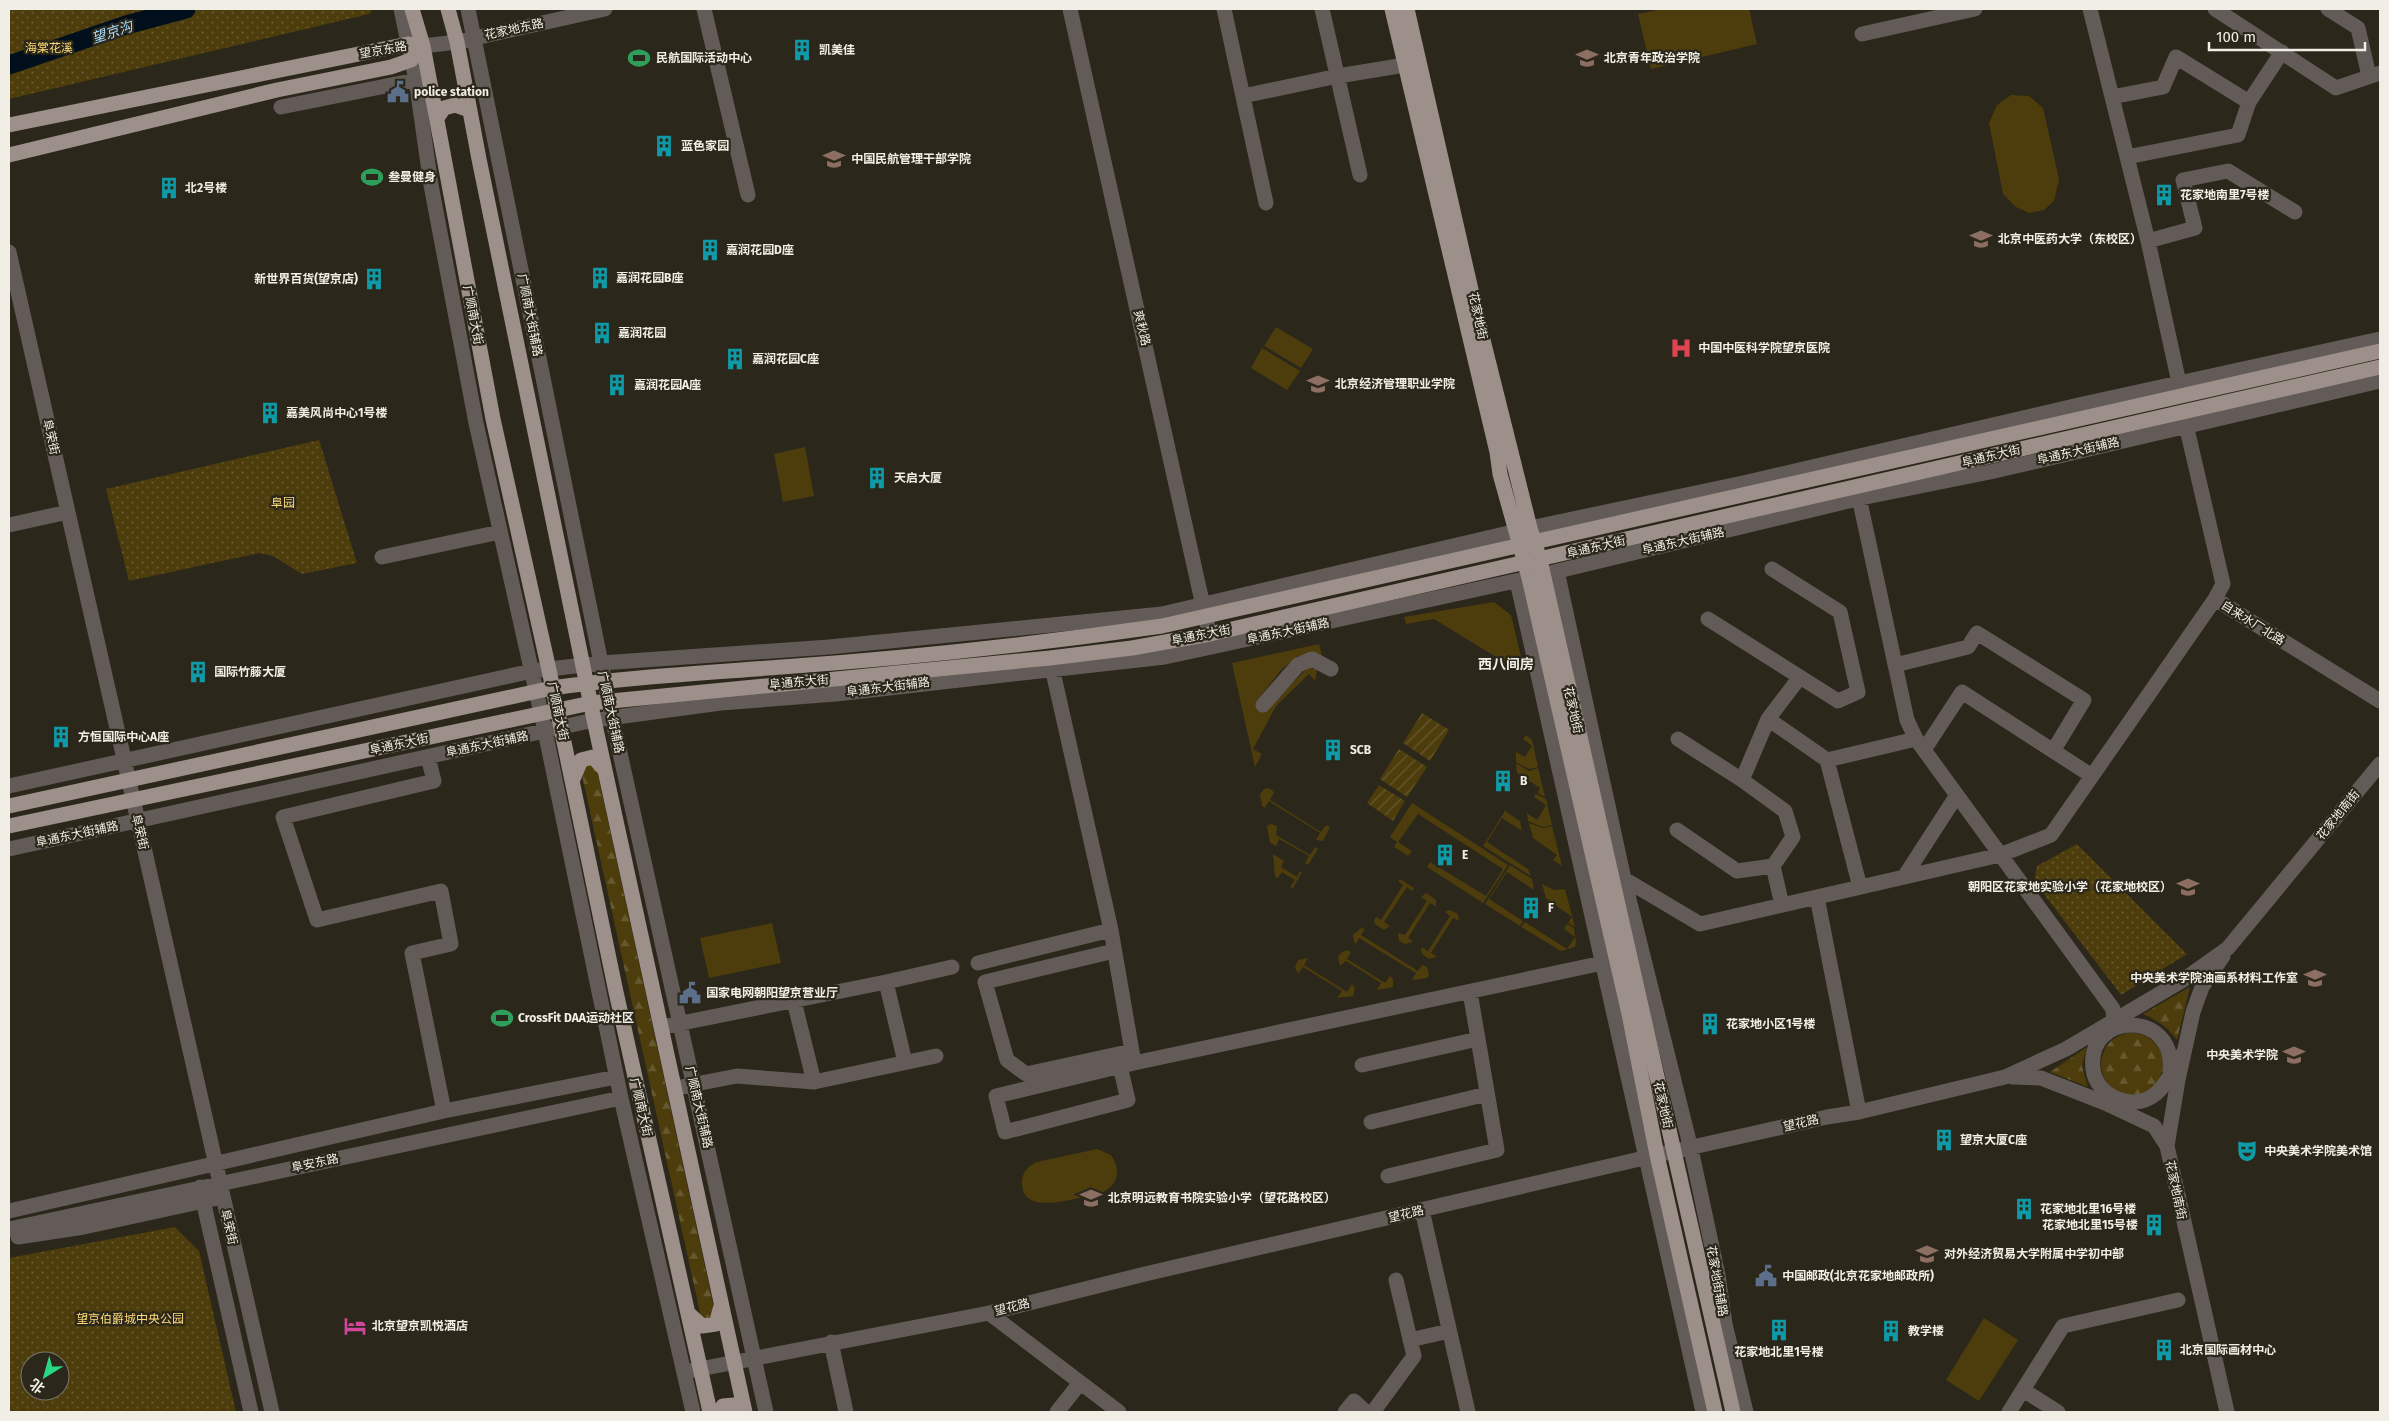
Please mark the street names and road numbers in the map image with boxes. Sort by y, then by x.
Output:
street label: 花家地东路 [483,16,545,42]
street label: 望京东路 [358,39,408,61]
street label: 广顺南大街辅路 [515,272,545,358]
street label: 广顺南大街 [460,284,486,346]
street label: 花家地街 [1466,291,1490,341]
street label: 爽秋路 [1131,309,1153,347]
street label: 阜荣街 [40,418,62,456]
street label: 阜通东大街辅路 [2035,435,2121,467]
street label: 阜通东大街 [1960,442,2022,470]
street label: 阜通东大街辅路 [1640,525,1726,557]
street label: 阜通东大街 [1565,533,1627,561]
street label: 自来水厂北路 [2219,598,2287,648]
street label: 阜通东大街辅路 [1245,615,1331,647]
street label: 阜通东大街 [1170,622,1232,648]
street label: 广顺南大街辅路 [595,669,627,755]
street label: 阜通东大街 [768,672,830,692]
street label: 阜通东大街辅路 [845,675,931,699]
street label: 广顺南大街 [545,680,571,742]
street label: 花家地街 [1561,685,1585,735]
street label: 阜通东大街辅路 [444,728,530,760]
street label: 阜通东大街 [368,731,430,757]
street label: 花家地南街 [2314,787,2362,843]
street label: 阜荣街 [129,813,151,851]
street label: 阜通东大街辅路 [34,818,120,850]
street label: 广顺南大街辅路 [683,1064,715,1150]
street label: 广顺南大街 [627,1076,655,1138]
street label: 花家地街 [1651,1080,1675,1130]
street label: 望花路 [1782,1112,1820,1134]
street label: 阜安东路 [290,1151,340,1175]
street label: 花家地南街 [2163,1159,2189,1221]
street label: 望花路 [1387,1203,1425,1225]
street label: 阜荣街 [218,1208,240,1246]
street label: 花家地街辅路 [1704,1244,1730,1318]
street label: 望花路 [993,1296,1031,1318]

